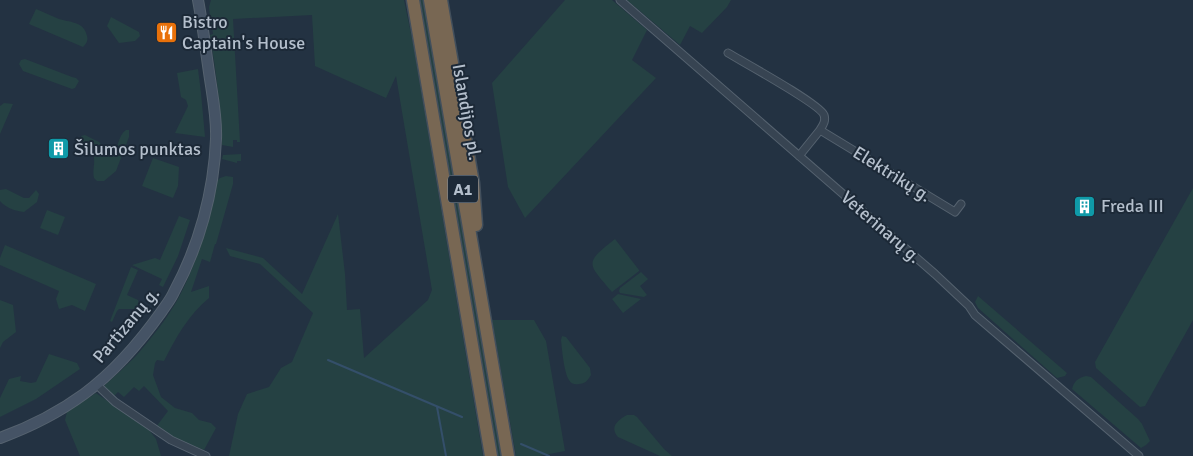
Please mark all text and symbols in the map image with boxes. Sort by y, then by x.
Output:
place label: Bistro Captain's House [182,11,305,54]
restaurant icon: Bistro Captain's House [154,20,178,44]
street label: Islandijos pl. [448,62,486,162]
building icon: Šilumos punktas [46,137,70,161]
place label: Šilumos punktas [74,138,201,160]
street label: Elektrikų g. [849,141,935,207]
road number: A1 [448,175,478,202]
street label: Veterinarų g. [836,186,926,268]
building icon: Freda III [1073,194,1097,218]
place label: Freda III [1101,195,1164,217]
street label: Partizanų g. [88,283,164,367]

